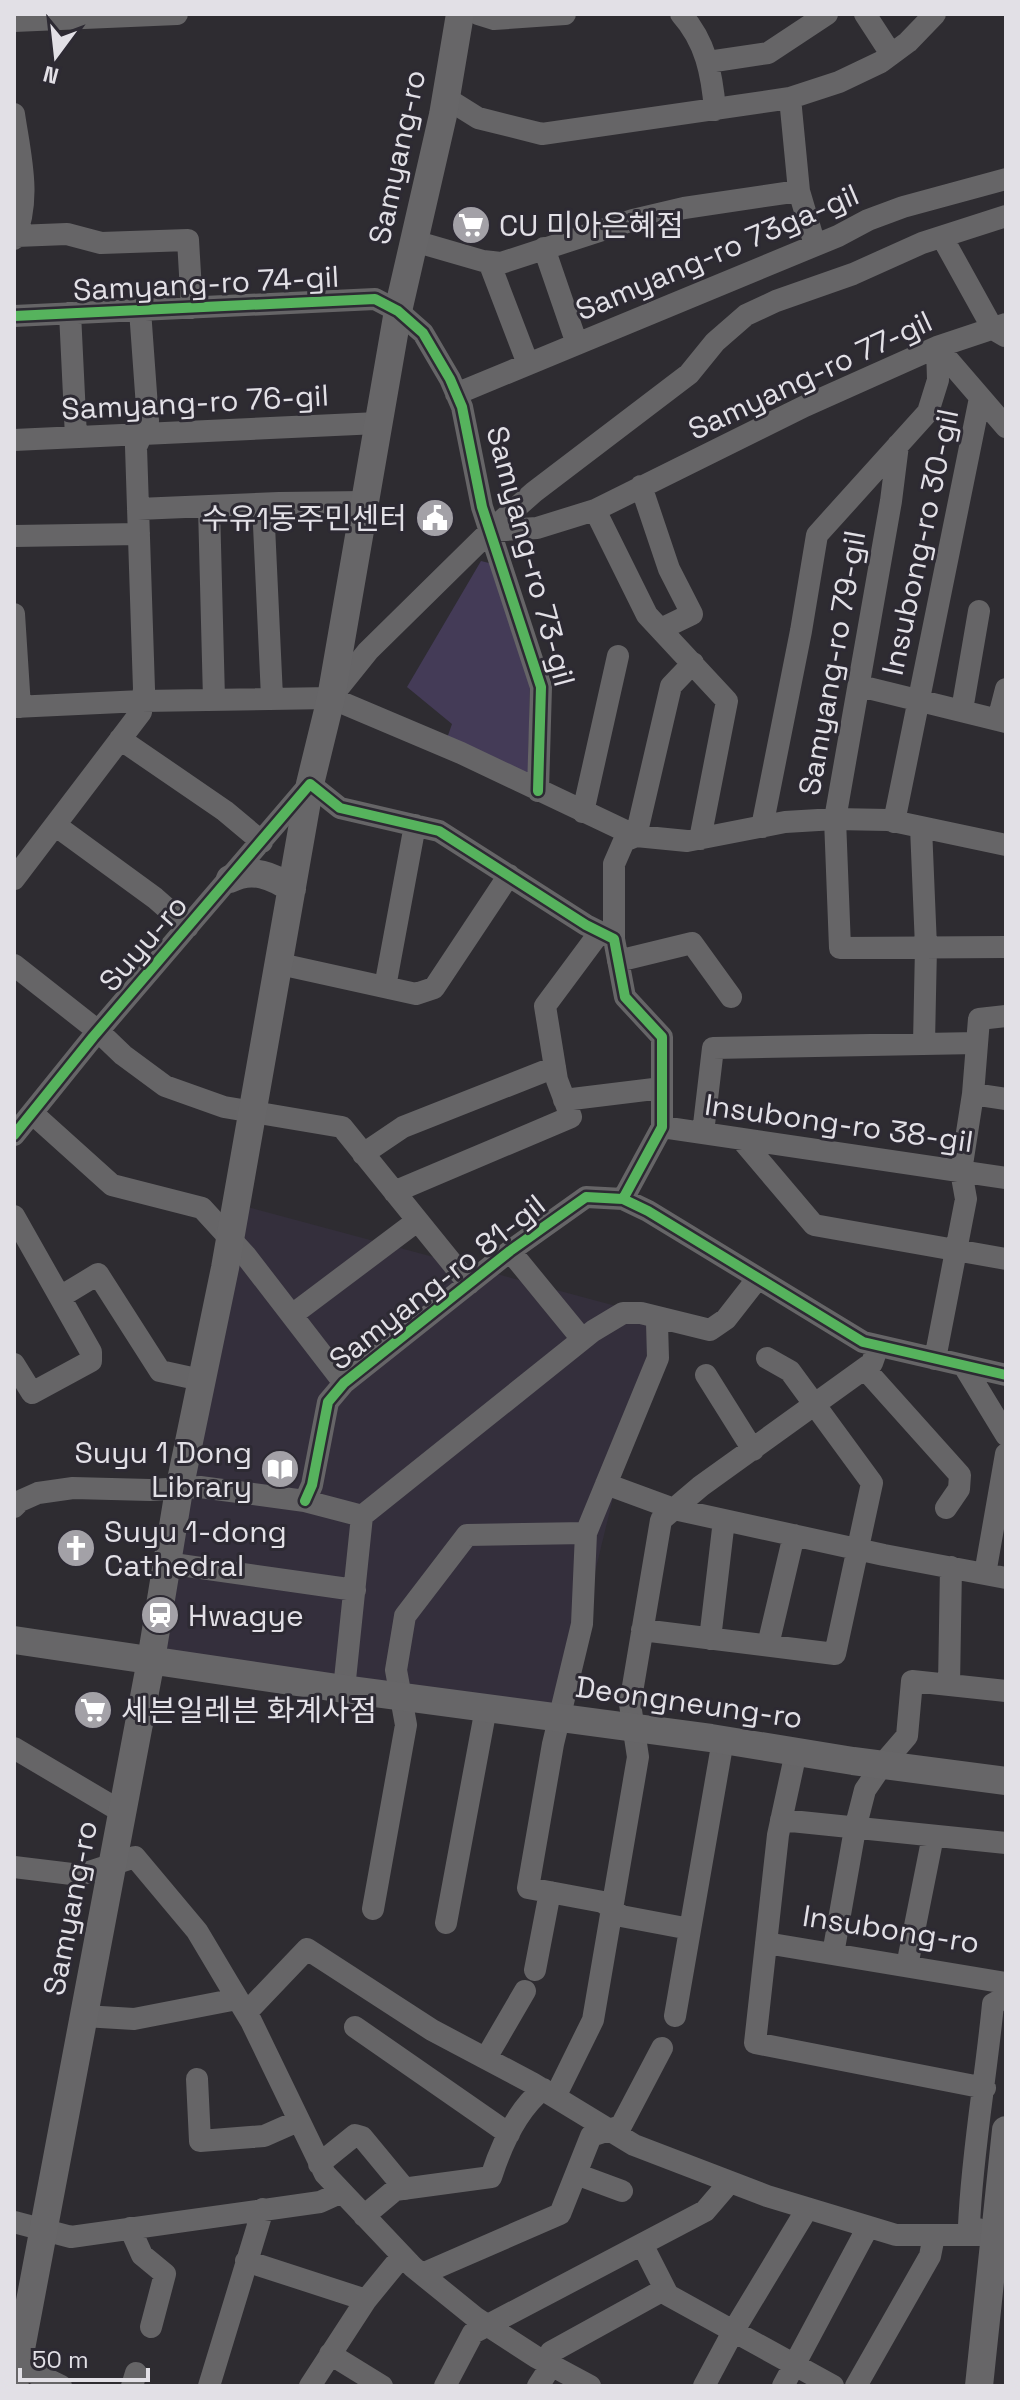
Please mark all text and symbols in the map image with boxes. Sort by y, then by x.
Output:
north arrow [16,16,96,96]
text: N [40,60,62,91]
street label: Samyang-ro [359,66,435,248]
street label: Samyang-ro 73ga-gil [569,175,865,329]
supermarket icon: CU 미아은혜점 [450,204,492,246]
place label: CU 미아은혜점 [499,206,684,245]
street label: Samyang-ro 74-gil [72,257,340,309]
street label: Samyang-ro 77-gil [682,301,938,449]
street label: Samyang-ro 76-gil [60,376,330,428]
street label: Insubong-ro 30-gil [873,405,967,679]
street label: Samyang-ro 73-gil [478,422,584,690]
public building icon: 수유1동주민센터 [414,497,456,539]
place label: 수유1동주민센터 [201,499,407,538]
street label: Samyang-ro 79-gil [790,528,874,798]
street label: Suyu-ro [90,886,196,1000]
street label: Insubong-ro 38-gil [702,1085,976,1161]
street label: Samyang-ro 81-gil [321,1185,553,1379]
place label: Suyu 1 Dong Library [74,1433,252,1506]
library icon: Suyu 1 Dong Library [259,1448,301,1490]
place label: Suyu 1-dong Cathedral [104,1512,287,1585]
church icon: Suyu 1-dong Cathedral [55,1527,97,1569]
station icon: Hwagye [139,1594,181,1636]
place label: Hwagye [188,1596,304,1635]
street label: Deongneung-ro [573,1667,805,1737]
supermarket icon: 세븐일레븐 화계사점 [72,1689,114,1731]
place label: 세븐일레븐 화계사점 [121,1691,377,1730]
street label: Samyang-ro [34,1817,106,1999]
street label: Insubong-ro [800,1896,982,1962]
scale bar [20,2332,148,2382]
text: 50 m [32,2344,89,2375]

